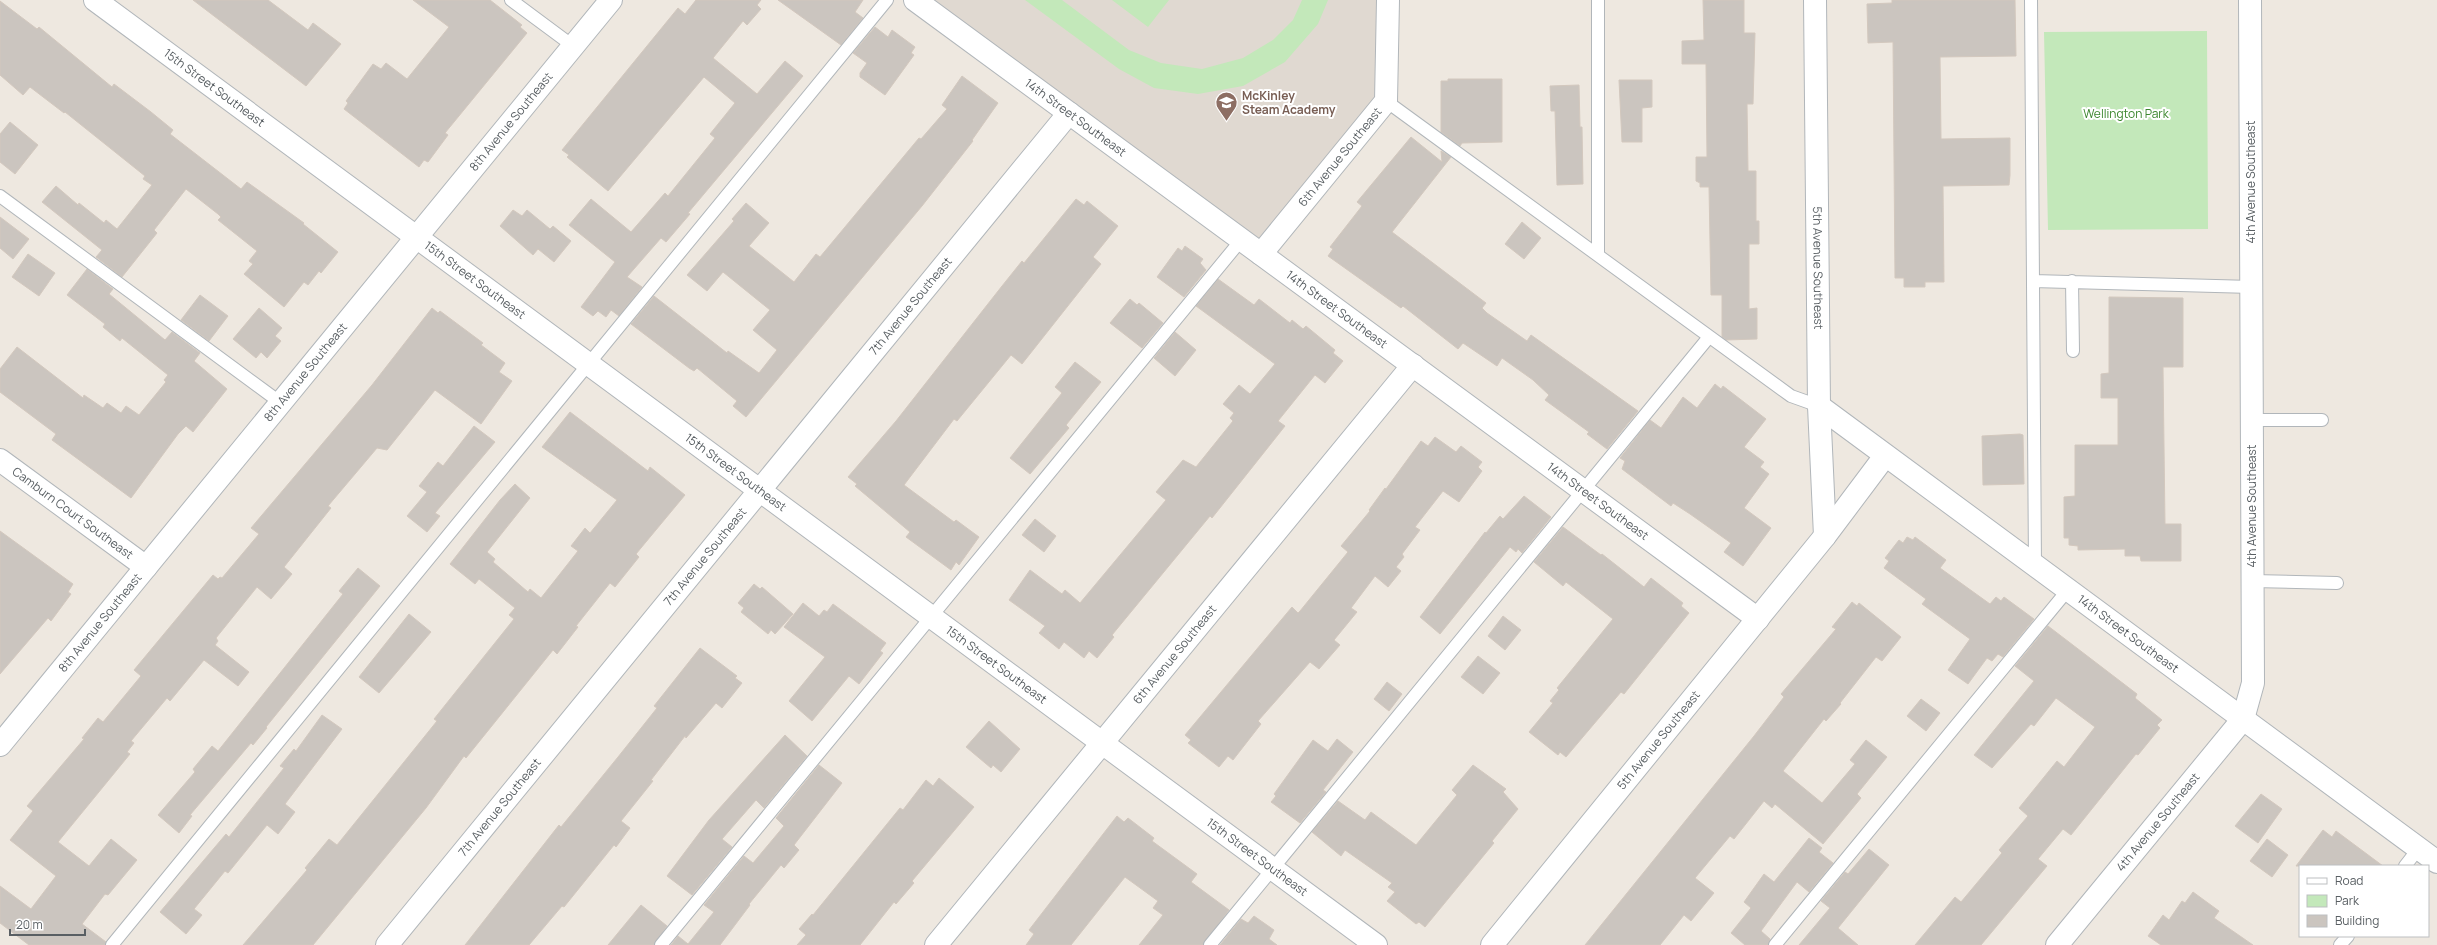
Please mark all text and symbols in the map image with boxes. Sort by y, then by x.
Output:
street label: 15th Street Southeast [160,44,269,131]
street label: 8th Avenue Southeast [465,68,556,174]
street label: 14th Street Southeast [1021,74,1130,160]
place label: McKinley Steam Academy [1242,87,1336,118]
school or university icon: McKinley Steam Academy [1213,90,1239,123]
street label: 6th Avenue Southeast [1294,103,1386,210]
park label: Wellington Park [2083,105,2170,122]
street label: 4th Avenue Southeast [2242,120,2259,244]
street label: 5th Avenue Southeast [1809,206,1827,330]
street label: 15th Street Southeast [421,237,529,323]
street label: 7th Avenue Southeast [865,253,956,359]
street label: 14th Street Southeast [1283,266,1391,352]
street label: 8th Avenue Southeast [260,319,351,425]
street label: 15th Street Southeast [682,429,790,515]
street label: 4th Avenue Southeast [2243,444,2260,568]
street label: 14th Street Southeast [1544,458,1652,544]
street label: Camburn Court Southeast [9,463,137,563]
street label: 7th Avenue Southeast [660,504,750,609]
street label: 8th Avenue Southeast [54,569,146,676]
street label: 14th Street Southeast [2074,590,2183,677]
street label: 6th Avenue Southeast [1129,601,1220,707]
street label: 15th Street Southeast [942,621,1051,708]
street label: 5th Avenue Southeast [1613,687,1704,793]
street label: 7th Avenue Southeast [454,754,545,860]
street label: 4th Avenue Southeast [2112,769,2204,875]
street label: 15th Street Southeast [1203,814,1312,900]
legend [2299,865,2429,937]
text: Road [2335,872,2363,889]
text: Park [2335,892,2360,909]
scale bar [10,911,85,937]
text: Building [2335,912,2379,929]
text: 20 m [16,916,43,933]

